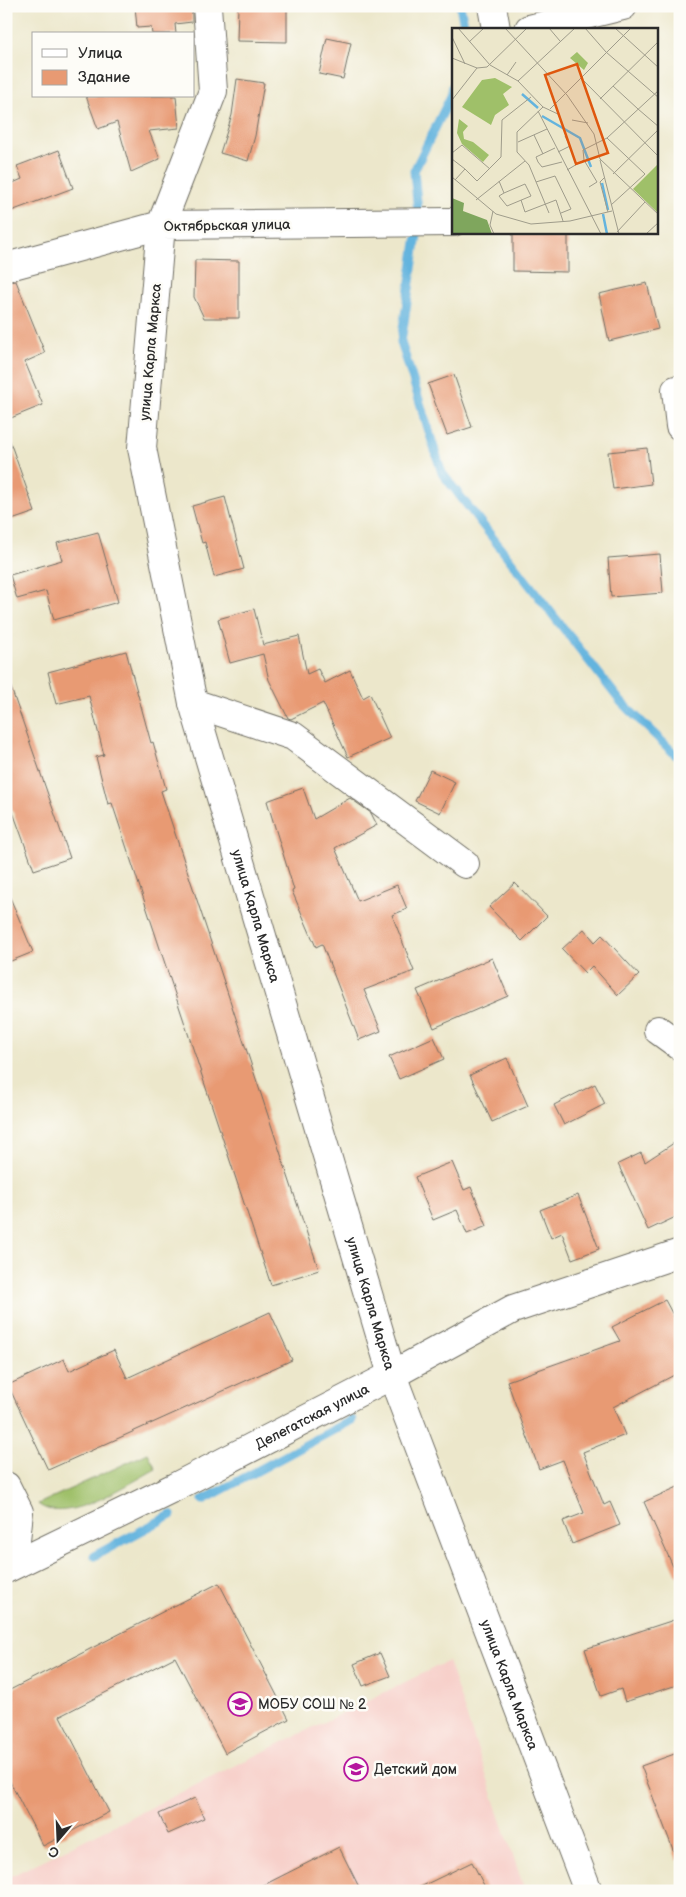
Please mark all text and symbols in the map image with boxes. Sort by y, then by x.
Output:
inset map [452,28,658,234]
legend [32,32,195,98]
text: Улица [78,44,123,63]
text: Здание [78,68,130,87]
street label: Октябрьская улица [163,216,291,235]
street label: улица Карла Маркса [136,282,165,421]
street label: улица Карла Маркса [228,848,284,985]
street label: улица Карла Маркса [343,1235,398,1373]
street label: Делегатская улица [252,1380,373,1453]
street label: улица Карла Маркса [477,1617,542,1753]
school or university icon: МОБУ СОШ № 2 [227,1691,253,1717]
place label: МОБУ СОШ № 2 [258,1696,367,1713]
school or university icon: Детский дом [343,1756,369,1782]
place label: Детский дом [374,1761,457,1778]
north arrow [32,1814,82,1864]
text: С [46,1842,61,1861]

